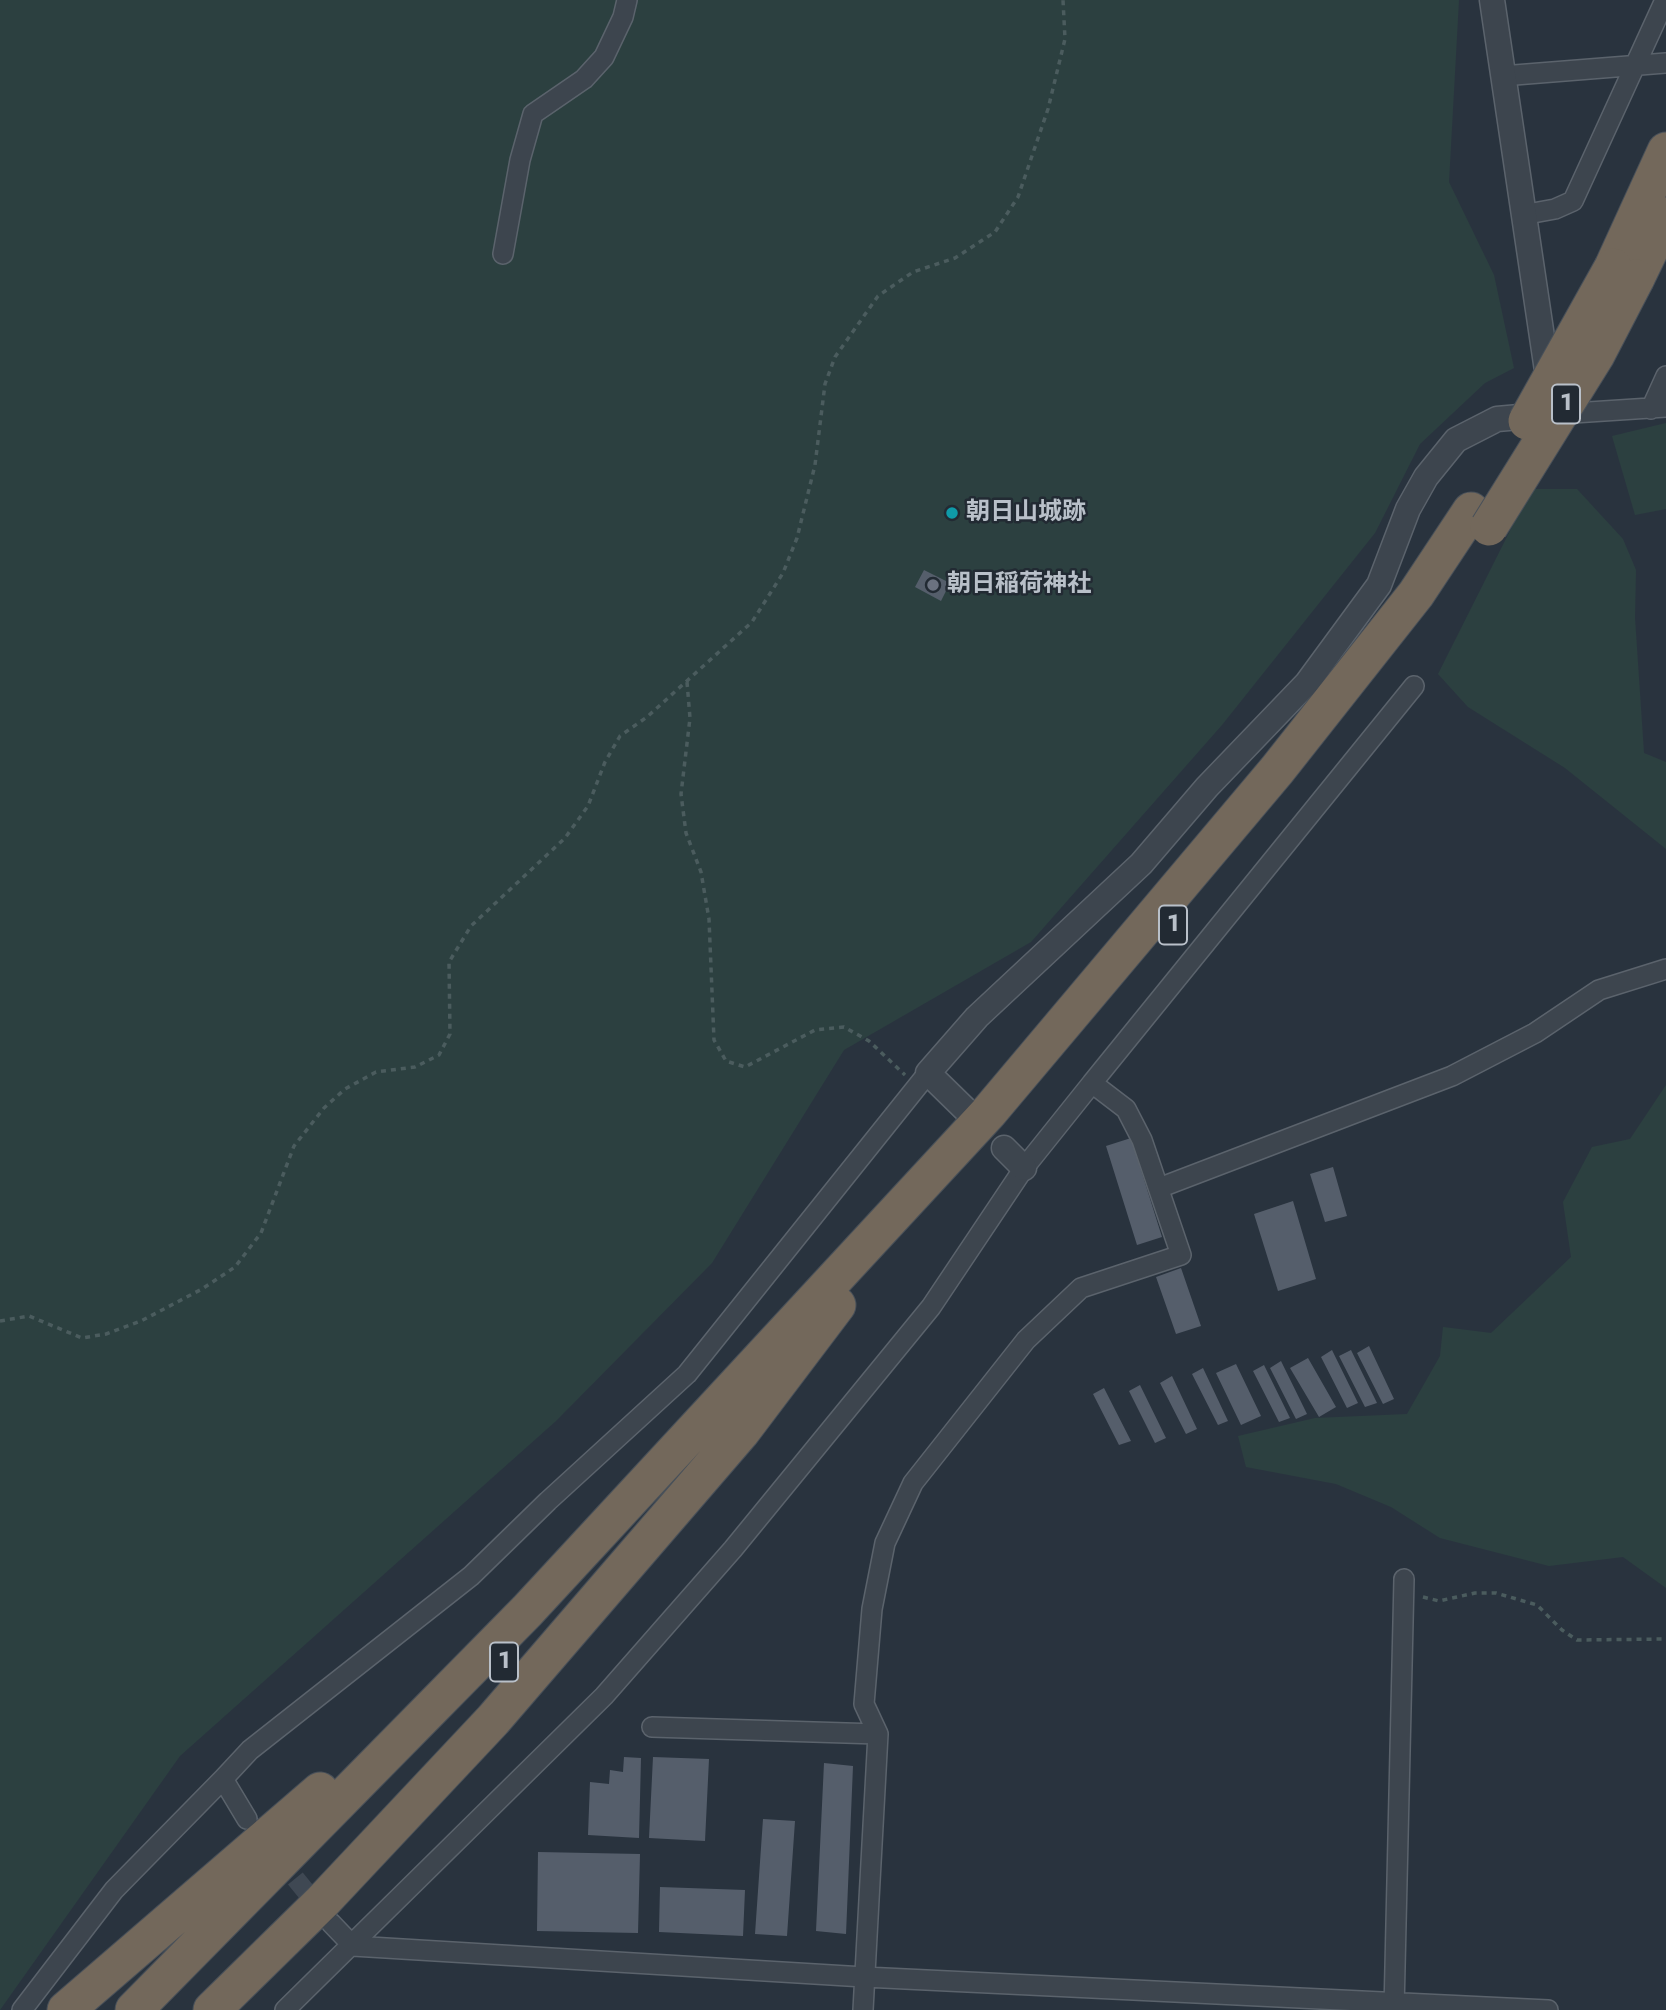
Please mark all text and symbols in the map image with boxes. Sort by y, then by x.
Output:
road number: 1 [1552,384,1580,424]
place label: 朝日山城跡 [966,499,1086,527]
marker: 朝日山城跡 [944,505,960,521]
place label: 朝日稲荷神社 [947,571,1091,599]
marker: 朝日稲荷神社 [925,577,941,593]
road number: 1 [1159,906,1187,944]
road number: 1 [490,1642,518,1681]

